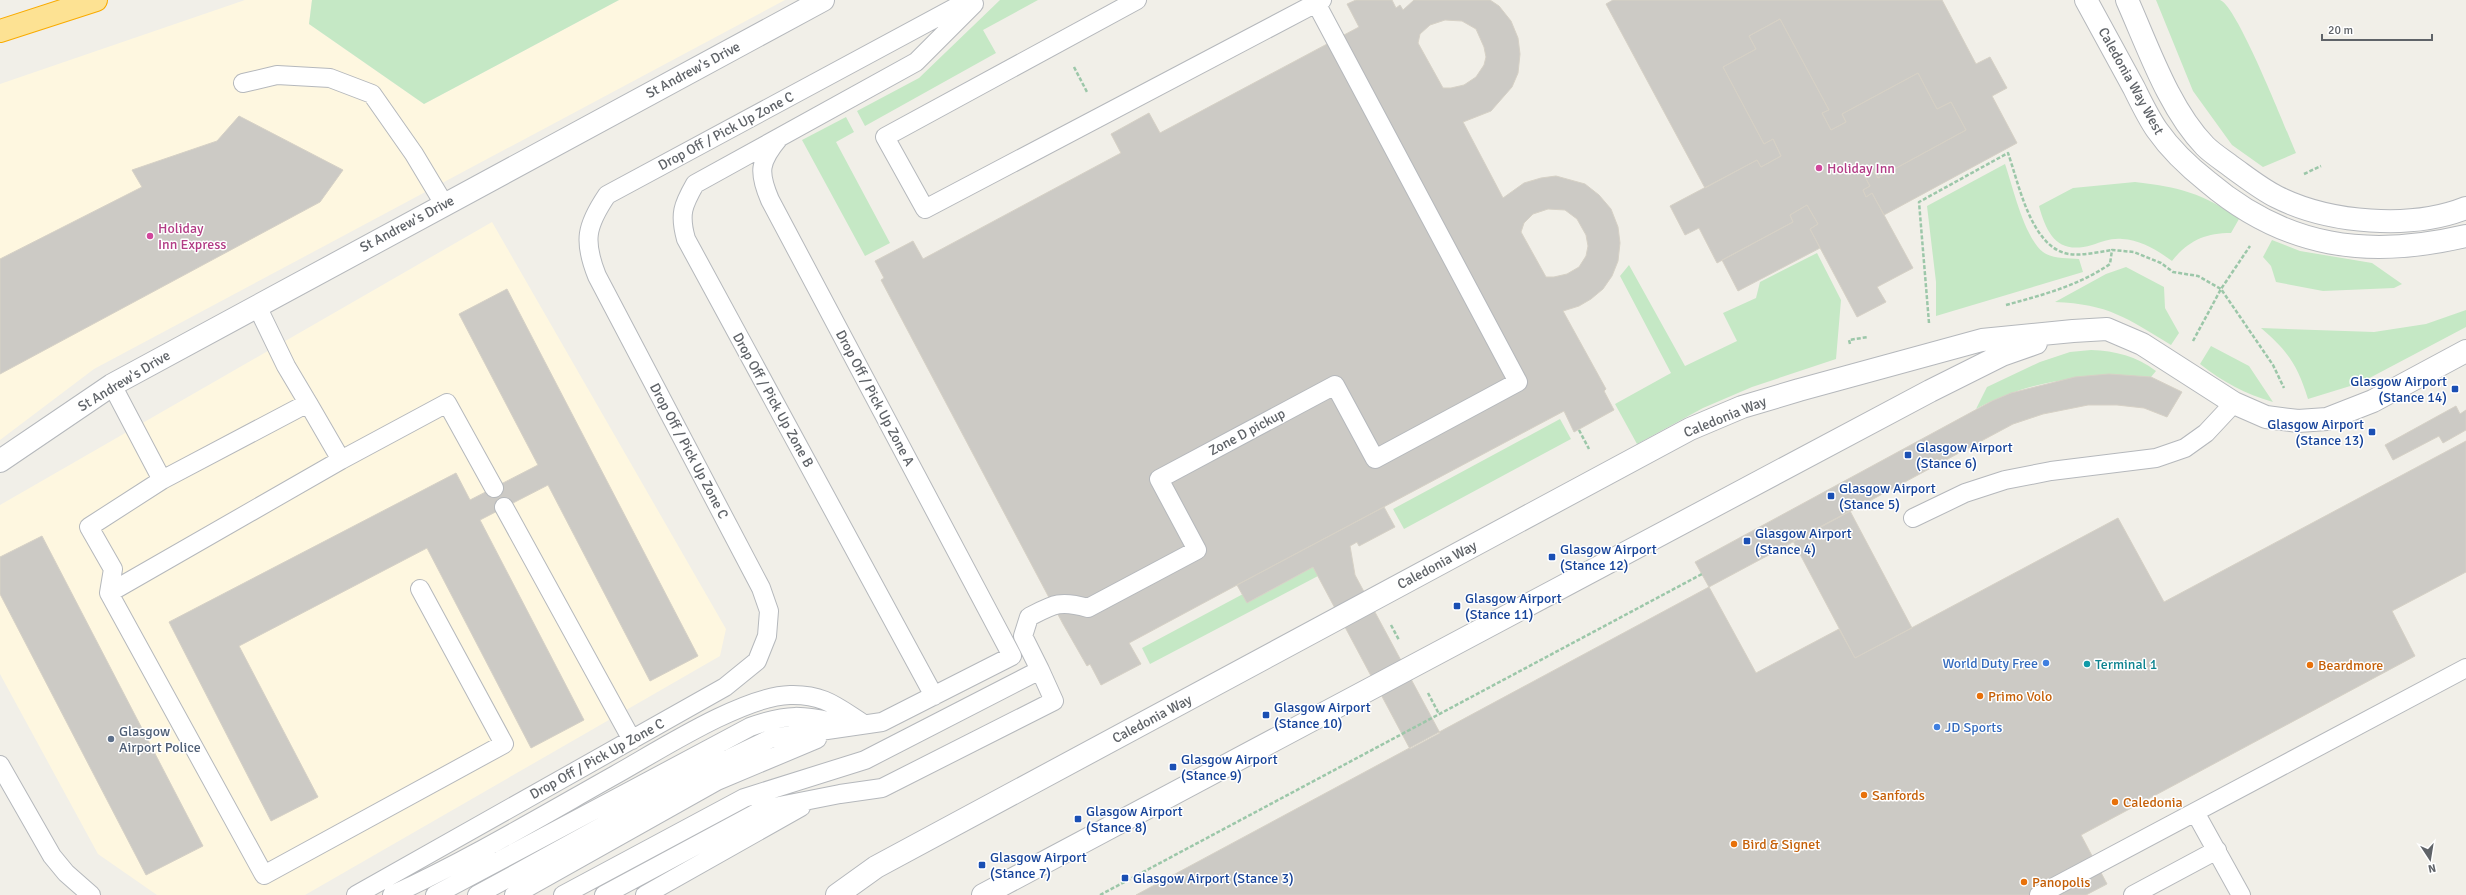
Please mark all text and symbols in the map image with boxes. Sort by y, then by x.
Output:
scale bar [2322,16,2432,42]
text: 20 m [2328,23,2353,38]
street label: Caledonia Way West [2094,24,2168,138]
street label: St Andrew's Drive [643,38,743,102]
street label: Drop Off / Pick Up Zone C [655,88,797,174]
place label: Holiday Inn [1827,160,1895,177]
marker: Holiday Inn [1814,163,1824,173]
street label: St Andrew's Drive [357,192,457,256]
place label: Holiday Inn Express [158,220,226,253]
marker: Holiday Inn Express [145,231,155,241]
street label: Drop Off / Pick Up Zone A [832,327,918,469]
street label: Drop Off / Pick Up Zone B [729,330,817,470]
street label: St Andrew's Drive [75,347,173,415]
place label: Glasgow Airport (Stance 14) [2350,373,2447,406]
street label: Drop Off / Pick Up Zone C [646,380,732,522]
marker: Glasgow Airport (Stance 14) [2450,384,2460,394]
street label: Caledonia Way [1681,393,1769,441]
street label: Zone D pickup [1206,405,1288,459]
place label: Glasgow Airport (Stance 13) [2267,416,2364,449]
marker: Glasgow Airport (Stance 13) [2367,427,2377,437]
place label: Glasgow Airport (Stance 6) [1916,439,2013,472]
marker: Glasgow Airport (Stance 6) [1903,450,1913,460]
place label: Glasgow Airport (Stance 5) [1839,480,1936,513]
marker: Glasgow Airport (Stance 5) [1826,491,1836,501]
place label: Glasgow Airport (Stance 4) [1755,525,1852,558]
marker: Glasgow Airport (Stance 4) [1742,536,1752,546]
street label: Caledonia Way [1394,537,1480,593]
place label: Glasgow Airport (Stance 12) [1560,541,1657,574]
marker: Glasgow Airport (Stance 12) [1547,552,1557,562]
place label: Glasgow Airport (Stance 11) [1465,590,1562,623]
marker: Glasgow Airport (Stance 11) [1452,601,1462,611]
place label: World Duty Free [1942,655,2038,672]
place label: Terminal 1 [2095,656,2157,673]
place label: Beardmore [2318,657,2383,674]
marker: World Duty Free [2041,658,2051,668]
marker: Terminal 1 [2082,659,2092,669]
marker: Beardmore [2305,660,2315,670]
place label: Primo Volo [1988,688,2052,705]
street label: Caledonia Way [1109,691,1195,747]
marker: Primo Volo [1975,691,1985,701]
place label: Glasgow Airport (Stance 10) [1274,699,1371,732]
marker: Glasgow Airport (Stance 10) [1261,710,1271,720]
street label: Drop Off / Pick Up Zone C [527,715,667,803]
place label: JD Sports [1945,719,2002,736]
marker: JD Sports [1932,722,1942,732]
place label: Glasgow Airport Police [119,723,201,756]
marker: Glasgow Airport Police [106,734,116,744]
place label: Glasgow Airport (Stance 9) [1181,751,1278,784]
marker: Glasgow Airport (Stance 9) [1168,762,1178,772]
place label: Sanfords [1872,787,1925,804]
marker: Sanfords [1859,790,1869,800]
place label: Caledonia [2123,794,2183,811]
marker: Caledonia [2110,797,2120,807]
place label: Glasgow Airport (Stance 8) [1086,803,1183,836]
marker: Glasgow Airport (Stance 8) [1073,814,1083,824]
place label: Bird & Signet [1742,836,1820,853]
marker: Bird & Signet [1729,839,1739,849]
north arrow [2410,839,2450,879]
place label: Glasgow Airport (Stance 7) [990,849,1087,882]
marker: Glasgow Airport (Stance 7) [977,860,987,870]
text: N [2427,861,2437,875]
place label: Glasgow Airport (Stance 3) [1133,870,1294,887]
marker: Glasgow Airport (Stance 3) [1120,873,1130,883]
place label: Panopolis [2032,874,2090,891]
marker: Panopolis [2019,877,2029,887]

